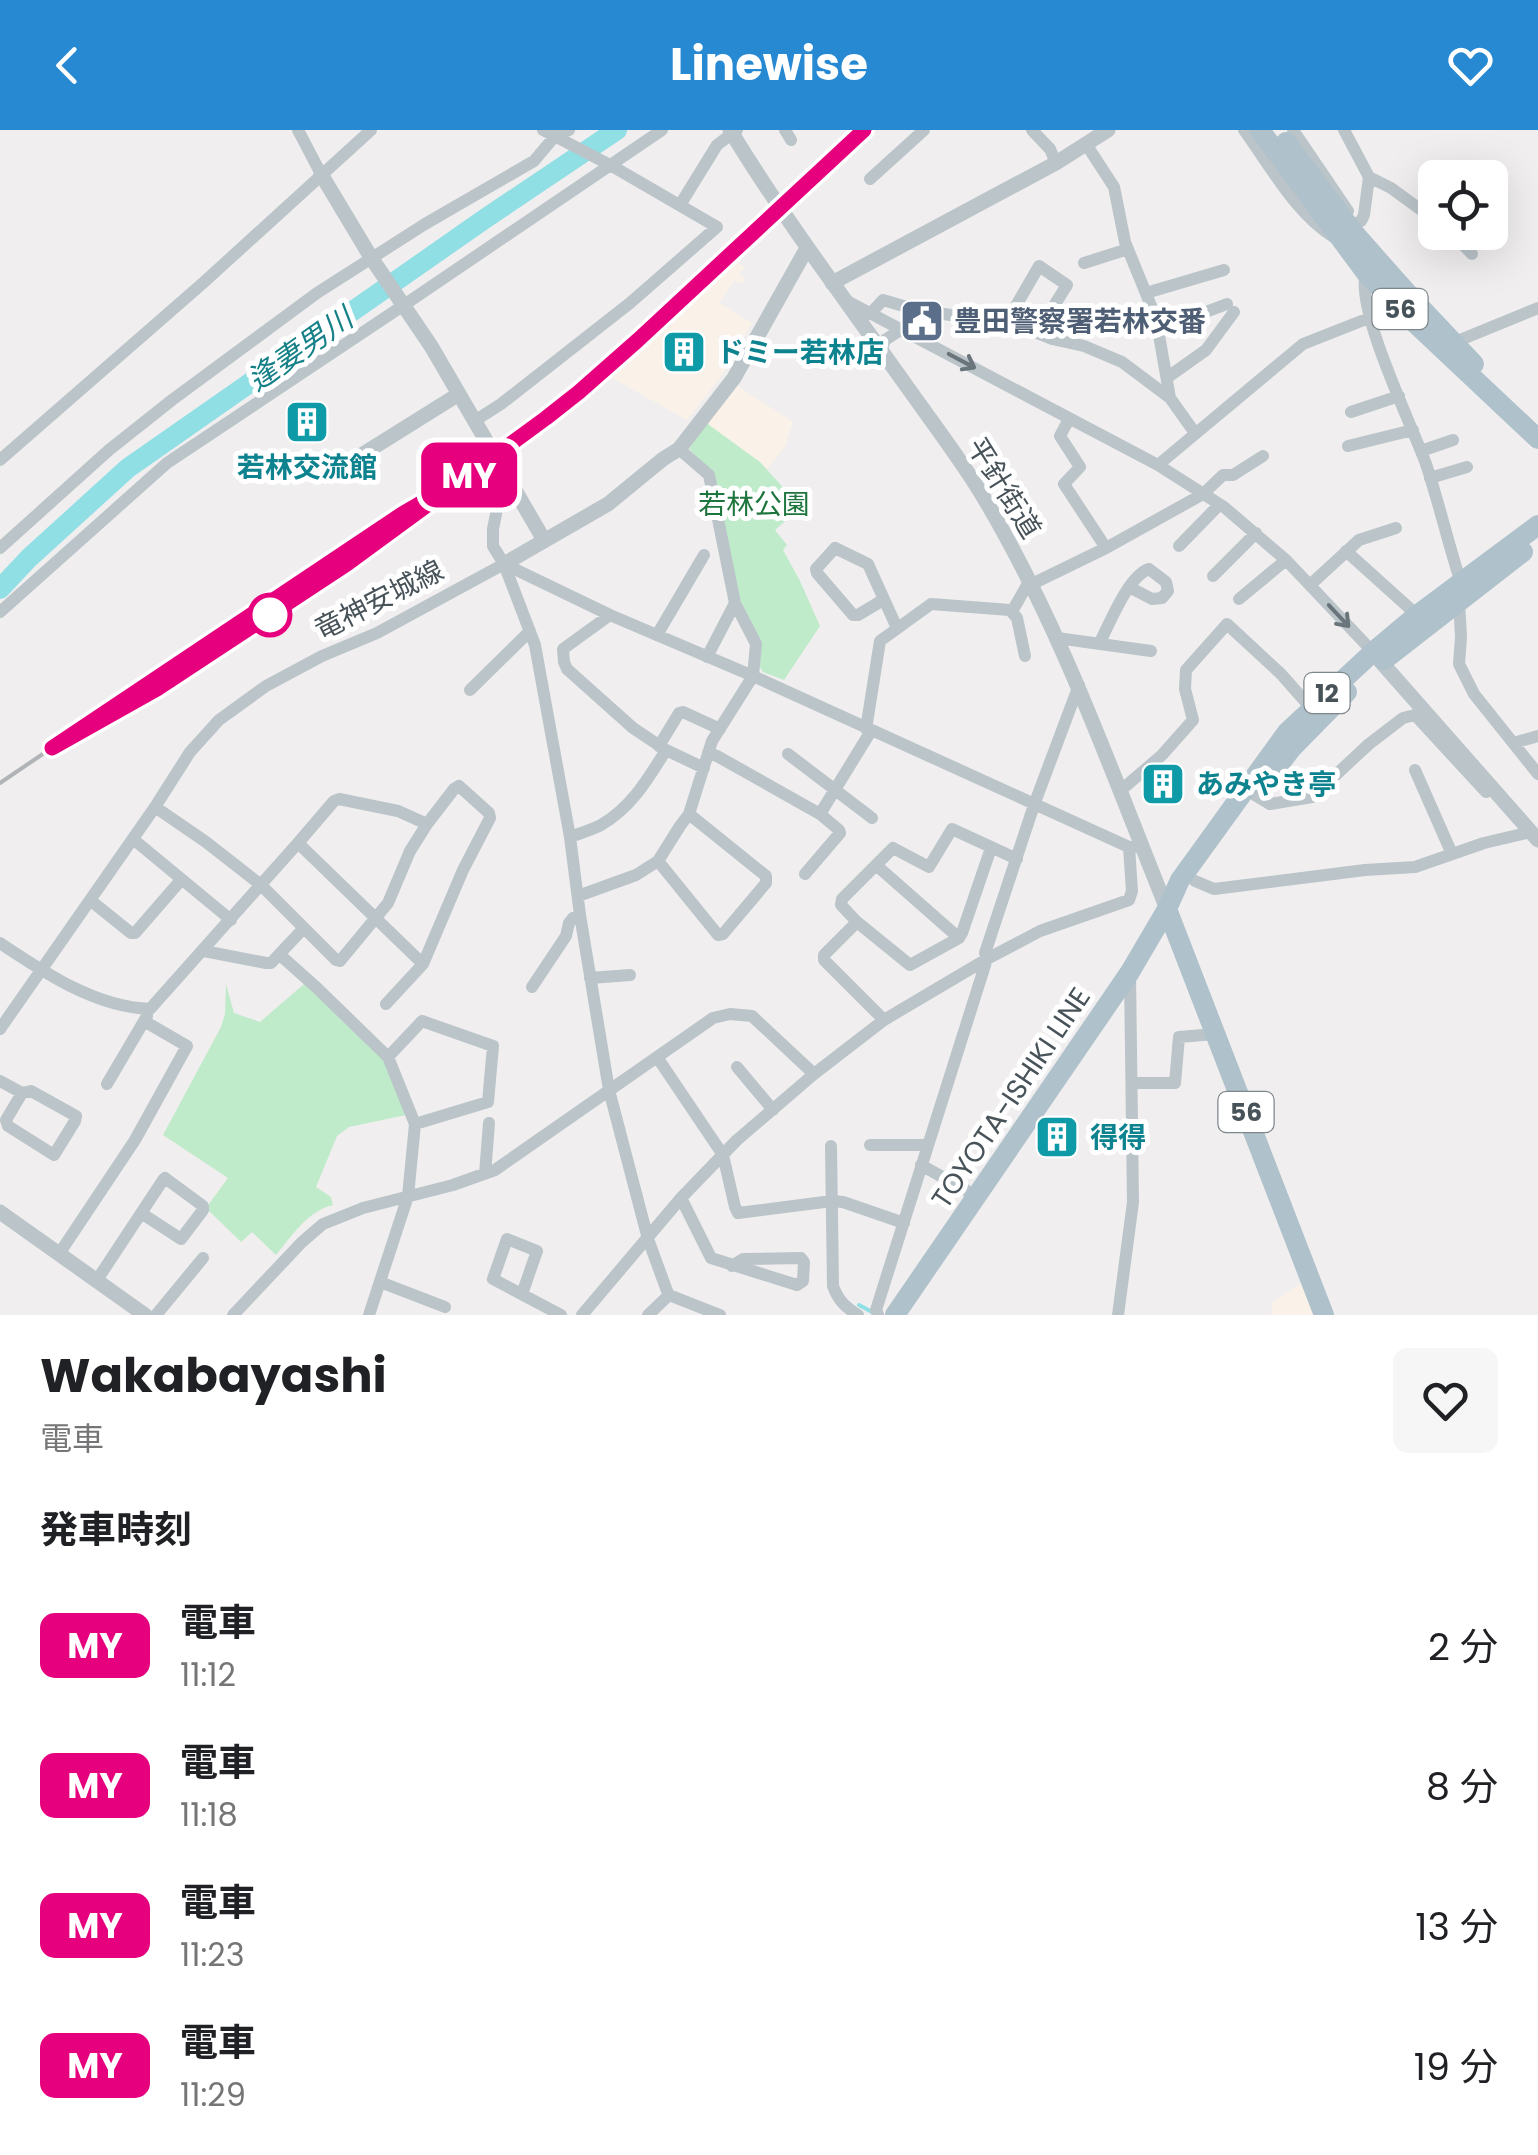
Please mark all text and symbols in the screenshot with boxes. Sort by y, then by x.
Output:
text: Linewise [670,33,868,96]
icon: back [40,38,95,93]
icon: heart [1443,38,1498,93]
map controls [1418,160,1508,250]
button: locate [1418,160,1508,250]
road number: 56 [1372,289,1428,329]
water label: 逢妻男川 [239,295,364,401]
public building icon: 豊田警察署若林交番 [899,298,945,344]
place label: 豊田警察署若林交番 [954,302,1206,341]
building icon: ドミー若林店 [661,329,707,375]
place label: ドミー若林店 [716,333,884,372]
one-way arrow [946,352,976,372]
building icon: 若林交流館 [284,399,330,445]
street label: 平針街道 [958,430,1050,546]
line badge: MY [424,442,514,508]
place label: 若林交流館 [237,448,377,487]
text: MY [441,451,497,500]
park label: 若林公園 [698,485,810,524]
street label: 竜神安城線 [308,551,450,649]
unlabelled marker [249,594,291,636]
one-way arrow [1327,603,1350,628]
road number: 12 [1304,673,1350,713]
building icon: あみやき亭 [1140,761,1186,807]
place label: あみやき亭 [1196,765,1336,804]
street label: TOYOTA-ISHIKI LINE [922,980,1100,1216]
road number: 56 [1218,1092,1274,1132]
building icon: 得得 [1034,1114,1080,1160]
place label: 得得 [1090,1118,1146,1157]
text: Wakabayashi [40,1342,387,1409]
button: heart [1393,1348,1498,1453]
text: 電車 [40,1416,104,1461]
text: 発車時刻 [40,1503,192,1556]
text: 電車 [180,1596,256,1649]
text: 2 分 [1428,1620,1498,1673]
text: MY [67,1621,123,1670]
text: 11:12 [180,1652,236,1697]
text: 電車 [180,1736,256,1789]
text: 8 分 [1426,1760,1498,1813]
text: MY [67,1761,123,1810]
text: 11:18 [180,1792,238,1837]
text: 電車 [180,1876,256,1929]
text: 13 分 [1415,1900,1498,1953]
text: MY [67,1901,123,1950]
text: 11:23 [180,1932,245,1977]
text: 電車 [180,2016,256,2069]
text: 19 分 [1414,2040,1498,2093]
text: MY [67,2041,123,2090]
text: 11:29 [180,2072,246,2117]

